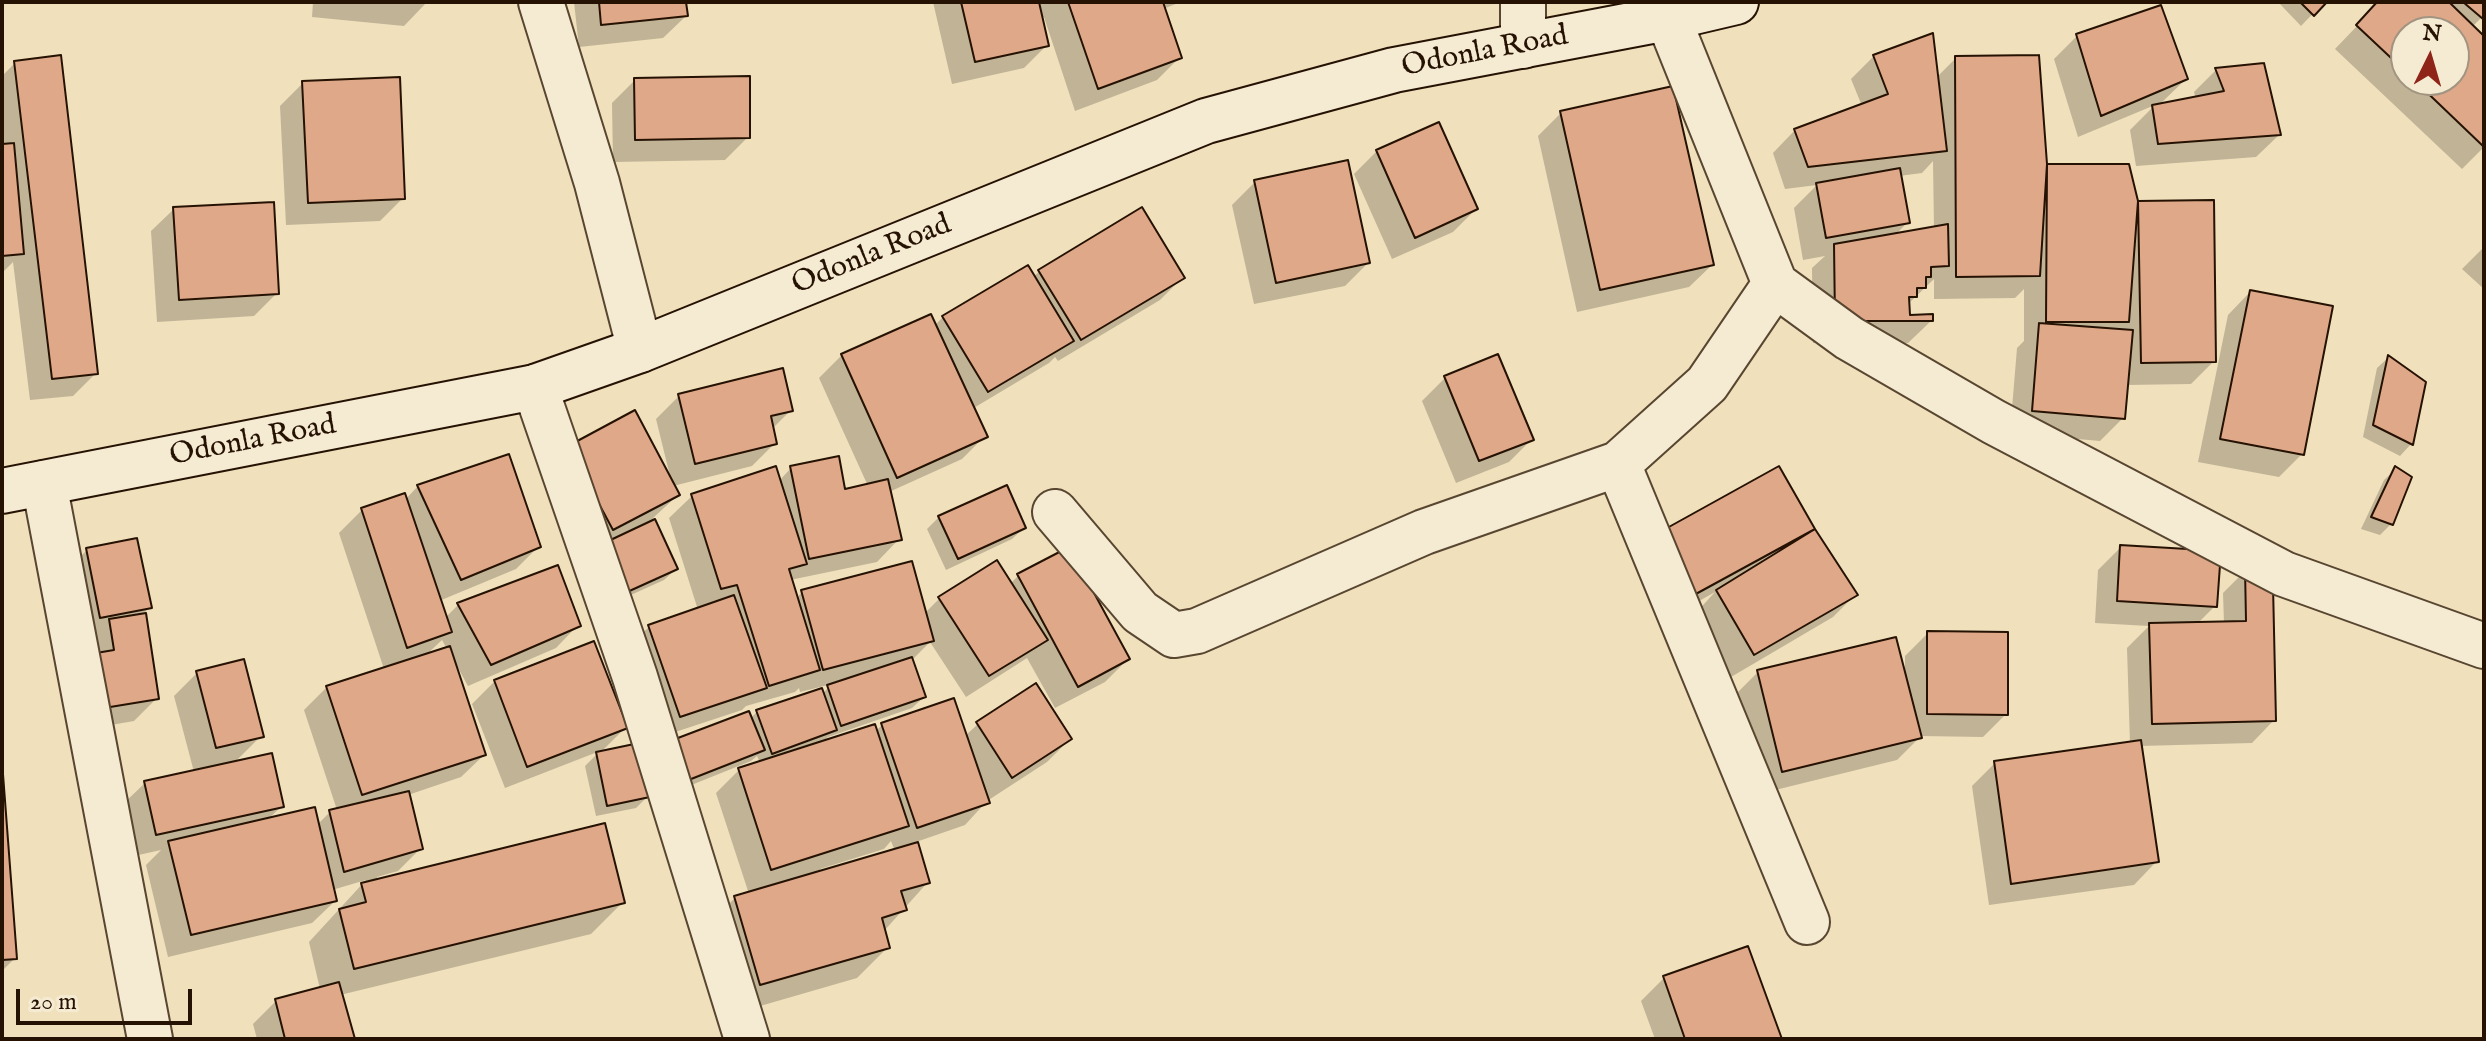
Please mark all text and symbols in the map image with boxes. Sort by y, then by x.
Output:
north arrow [2390,16,2470,96]
street label: Odonla Road [1399,19,1571,87]
text: N [2421,19,2443,49]
street label: Odonla Road [787,208,957,304]
street label: Odonla Road [167,408,339,476]
scale bar [20,973,196,1023]
text: 20 m [30,987,77,1018]

